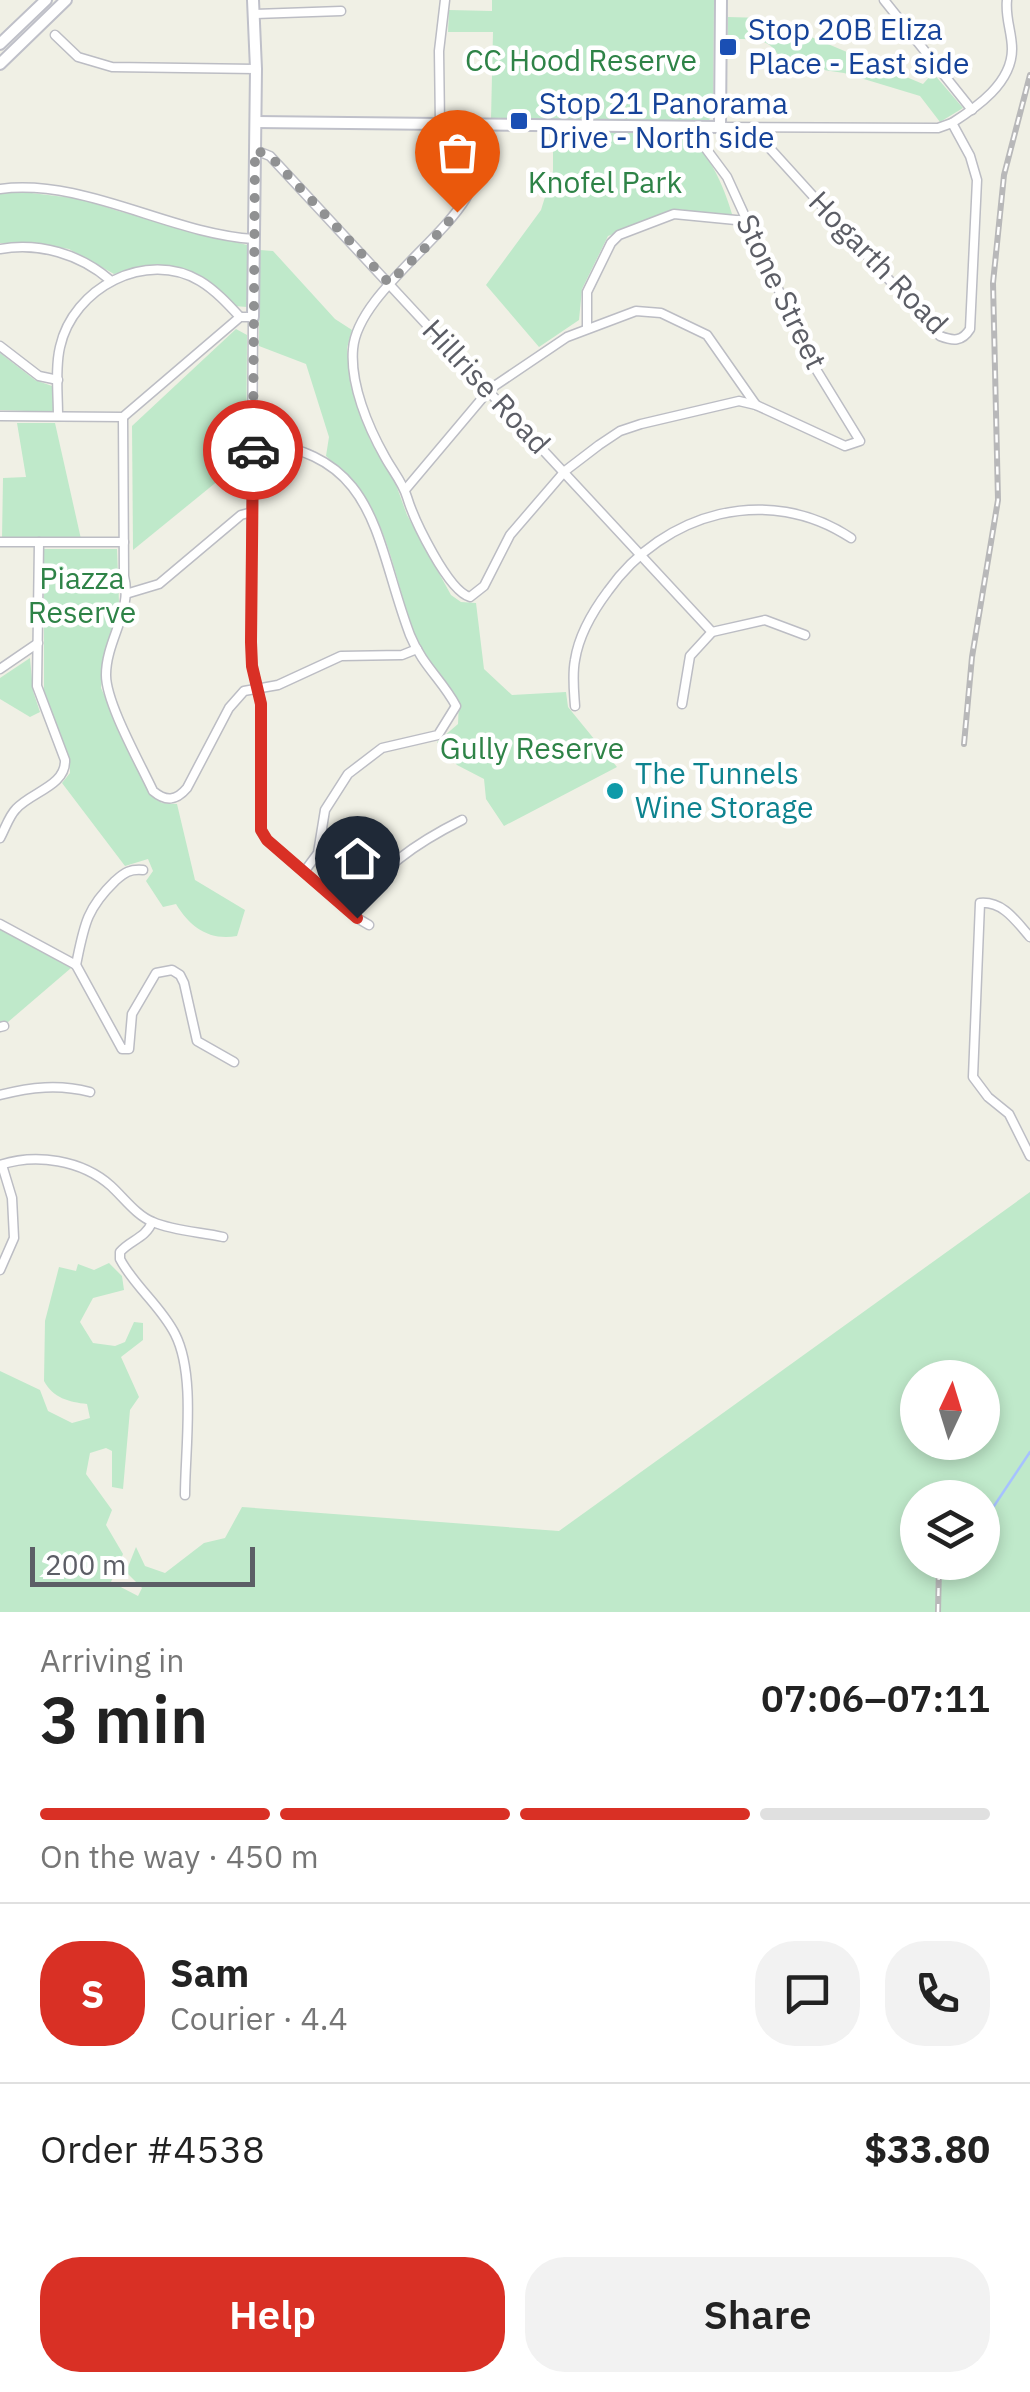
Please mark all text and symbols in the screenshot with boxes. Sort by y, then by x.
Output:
place label: Stop 20B Eliza Place - East side [748,9,969,82]
marker: Stop 20B Eliza Place - East side [717,36,739,58]
park label: CC Hood Reserve [465,40,697,79]
place label: Stop 21 Panorama Drive - North side [539,83,788,156]
pin [415,110,500,213]
marker: Stop 21 Panorama Drive - North side [508,110,530,132]
icon: bag [430,125,485,180]
park label: Knofel Park [528,162,682,201]
street label: Hogarth Road [801,182,957,342]
street label: Stone Street [728,208,837,375]
street label: Hillrise Road [415,310,560,462]
courier [203,400,303,500]
icon: car [226,423,281,478]
park label: Piazza Reserve [28,558,136,631]
park label: Gully Reserve [440,728,624,767]
place label: The Tunnels Wine Storage [635,753,814,826]
marker: The Tunnels Wine Storage [604,780,626,802]
pin [315,816,400,919]
icon: home [330,831,385,886]
north arrow [900,1360,1000,1460]
map controls [900,1360,1000,1580]
button: layers [900,1480,1000,1580]
scale bar [30,1542,255,1586]
text: 200 m [45,1546,126,1583]
text: Arriving in [40,1639,185,1681]
text: 07:06–07:11 [761,1673,990,1722]
text: 3 min [40,1676,208,1761]
text: On the way · 450 m [40,1835,319,1877]
button: chat [755,1941,860,2046]
button: phone [885,1941,990,2046]
text: Sam [170,1948,249,1997]
text: S [81,1969,104,2018]
text: Courier · 4.4 [170,1997,348,2039]
text: Order #4538 [40,2124,265,2173]
text: $33.80 [864,2124,990,2173]
button: Help [40,2257,505,2372]
button: Share [525,2257,990,2372]

